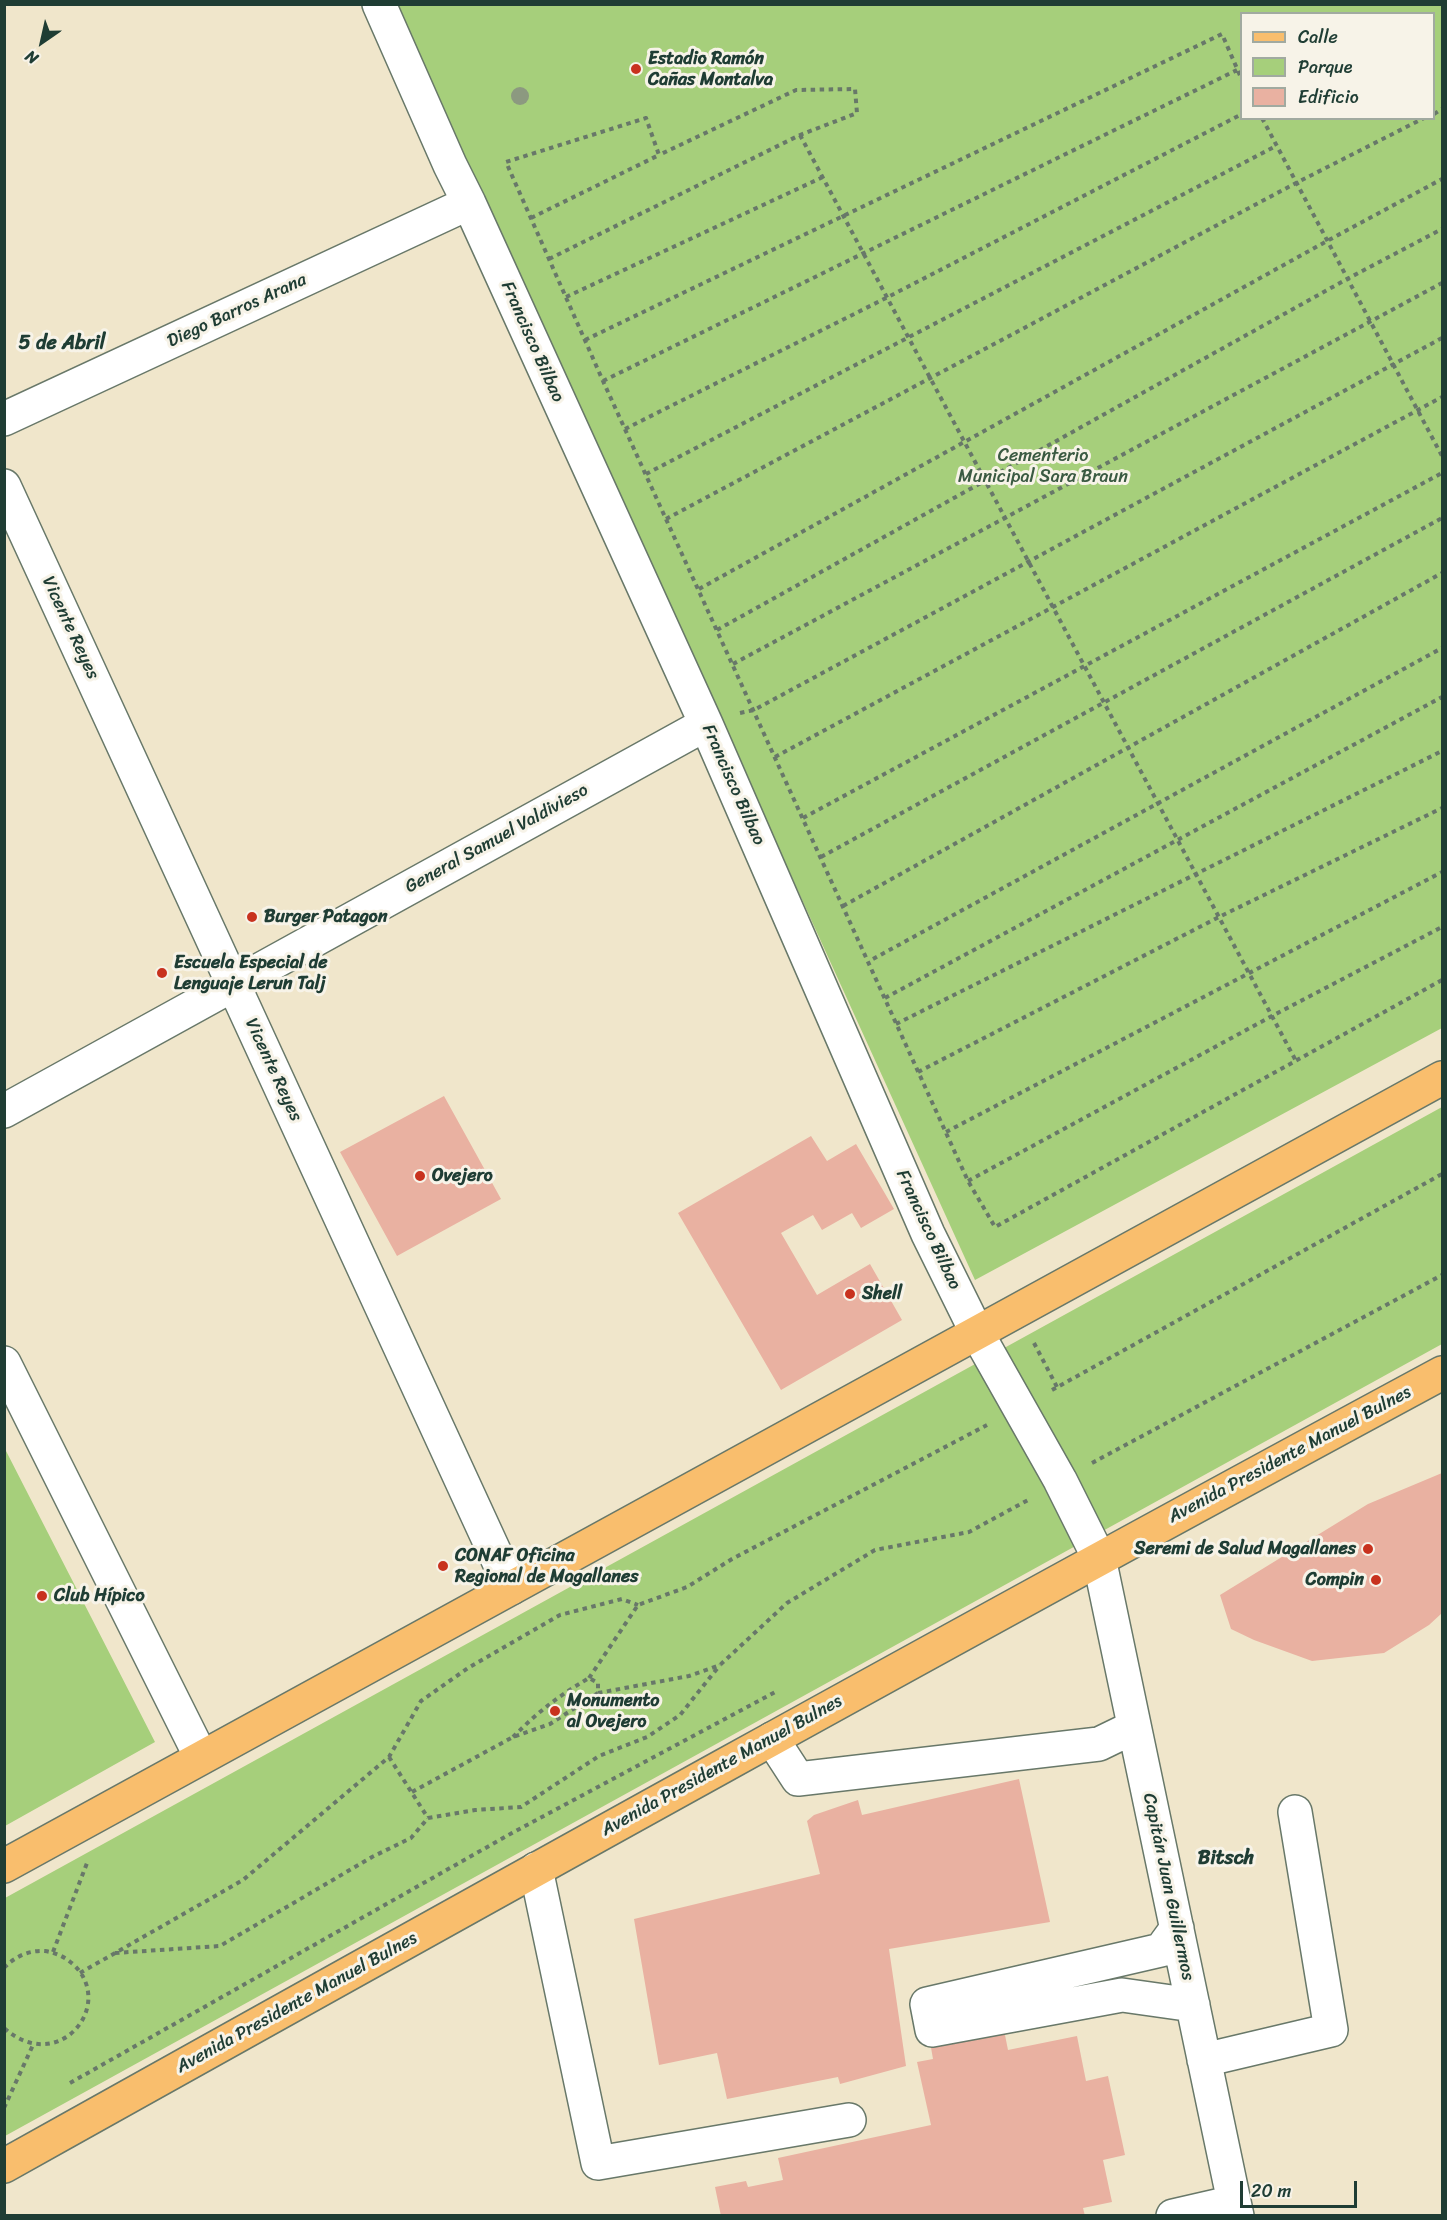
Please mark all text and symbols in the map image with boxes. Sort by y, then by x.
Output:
north arrow [12,12,72,72]
legend [1240,12,1435,120]
text: Calle [1298,21,1338,53]
text: N [19,42,44,72]
place label: Estadio Ramón Cañas Montalva [648,48,773,90]
text: Parque [1298,51,1352,83]
marker: Estadio Ramón Cañas Montalva [629,62,643,76]
text: Edificio [1298,81,1359,113]
street label: Diego Barros Arana [164,269,310,353]
street label: Francisco Bilbao [496,278,568,406]
district label: 5 de Abril [19,332,105,356]
park label: Cementerio Municipal Sara Braun [958,445,1128,488]
street label: Vicente Reyes [37,573,103,683]
street label: Francisco Bilbao [697,721,769,849]
street label: General Samuel Valdivieso [402,780,592,898]
place label: Burger Patagon [264,906,387,928]
marker: Burger Patagon [245,910,259,924]
place label: Escuela Especial de Lenguaje Lerun Talj [174,952,328,994]
marker: Escuela Especial de Lenguaje Lerun Talj [155,966,169,980]
street label: Vicente Reyes [240,1015,306,1125]
place label: Ovejero [432,1165,493,1187]
street label: Francisco Bilbao [891,1167,965,1293]
marker: Ovejero [413,1169,427,1183]
place label: Shell [862,1283,902,1305]
marker: Shell [843,1287,857,1301]
street label: Avenida Presidente Manuel Bulnes [1165,1382,1415,1528]
place label: Seremi de Salud Magallanes [1134,1538,1356,1560]
marker: Seremi de Salud Magallanes [1361,1542,1375,1556]
place label: CONAF Oficina Regional de Magallanes [455,1545,638,1588]
marker: CONAF Oficina Regional de Magallanes [436,1559,450,1573]
place label: Compin [1306,1569,1364,1591]
marker: Compin [1369,1573,1383,1587]
place label: Club Hípico [54,1585,145,1607]
marker: Club Hípico [35,1589,49,1603]
place label: Monumento al Ovejero [567,1690,659,1732]
street label: Avenida Presidente Manuel Bulnes [598,1691,846,1841]
marker: Monumento al Ovejero [548,1704,562,1718]
street label: Capitán Juan Guillermos [1138,1791,1198,1983]
district label: Bitsch [1198,1847,1254,1871]
street label: Avenida Presidente Manuel Bulnes [173,1928,421,2078]
scale bar [1243,2169,1360,2207]
text: 20 m [1251,2175,1291,2207]

